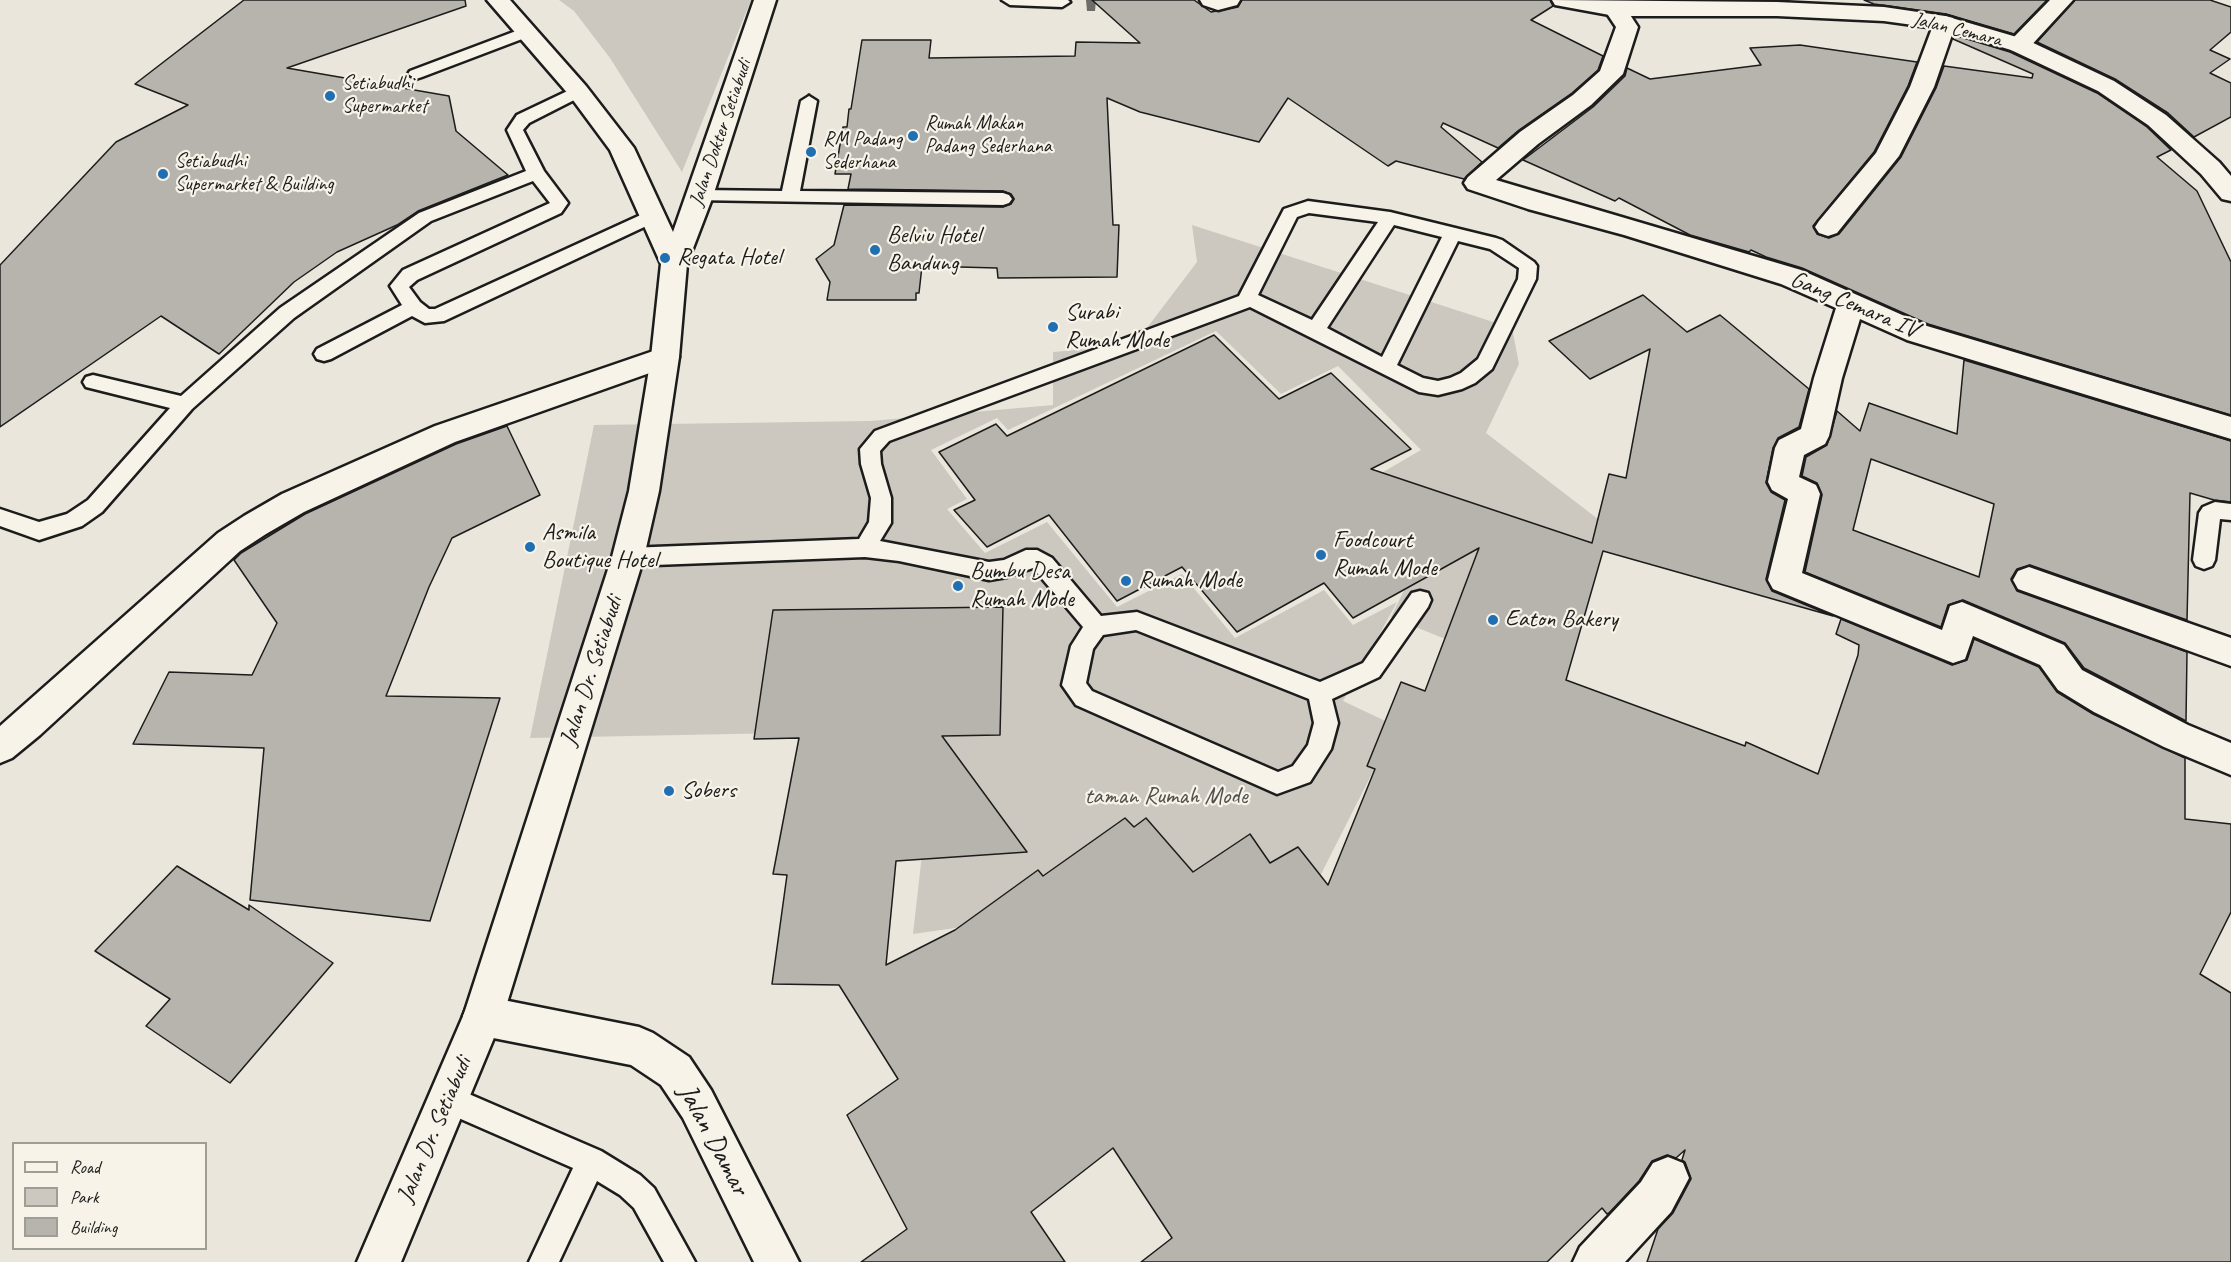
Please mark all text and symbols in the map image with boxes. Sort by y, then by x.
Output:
street label: Jalan Cemara [1910,7,2004,53]
street label: Jalan Dokter Setiabudi [685,57,757,209]
place label: Setiabudhi Supermarket [342,72,427,119]
marker: Setiabudhi Supermarket [323,89,337,103]
place label: Rumah Makan Padang Sederhana [925,112,1051,159]
place label: RM Padang Sederhana [823,128,902,175]
marker: Rumah Makan Padang Sederhana [906,129,920,143]
marker: RM Padang Sederhana [804,145,818,159]
place label: Setiabudhi Supermarket & Building [175,150,334,197]
marker: Setiabudhi Supermarket & Building [156,167,170,181]
place label: Belviu Hotel Bandung [887,222,980,278]
marker: Belviu Hotel Bandung [868,243,882,257]
place label: Regata Hotel [677,244,781,272]
marker: Regata Hotel [658,251,672,265]
street label: Gang Cemara IV [1786,265,1922,345]
place label: Surabi Rumah Mode [1065,299,1169,355]
marker: Surabi Rumah Mode [1046,320,1060,334]
place label: Asmila Boutique Hotel [542,519,658,575]
place label: Foodcourt Rumah Mode [1333,527,1437,583]
marker: Asmila Boutique Hotel [523,540,537,554]
marker: Foodcourt Rumah Mode [1314,548,1328,562]
place label: Bumbu Desa Rumah Mode [970,558,1074,614]
place label: Rumah Mode [1138,567,1242,595]
marker: Rumah Mode [1119,574,1133,588]
marker: Bumbu Desa Rumah Mode [951,579,965,593]
street label: Jalan Dr. Setiabudi [554,593,630,749]
place label: Eaton Bakery [1505,606,1618,634]
marker: Eaton Bakery [1486,613,1500,627]
place label: Sobers [681,777,736,805]
park label: taman Rumah Mode [1084,783,1248,811]
marker: Sobers [662,784,676,798]
street label: Jalan Dr. Setiabudi [391,1053,479,1207]
street label: Jalan Damar [670,1079,756,1201]
legend [12,1142,207,1250]
text: Road [70,1156,100,1178]
text: Park [70,1186,99,1208]
text: Building [70,1216,117,1238]

